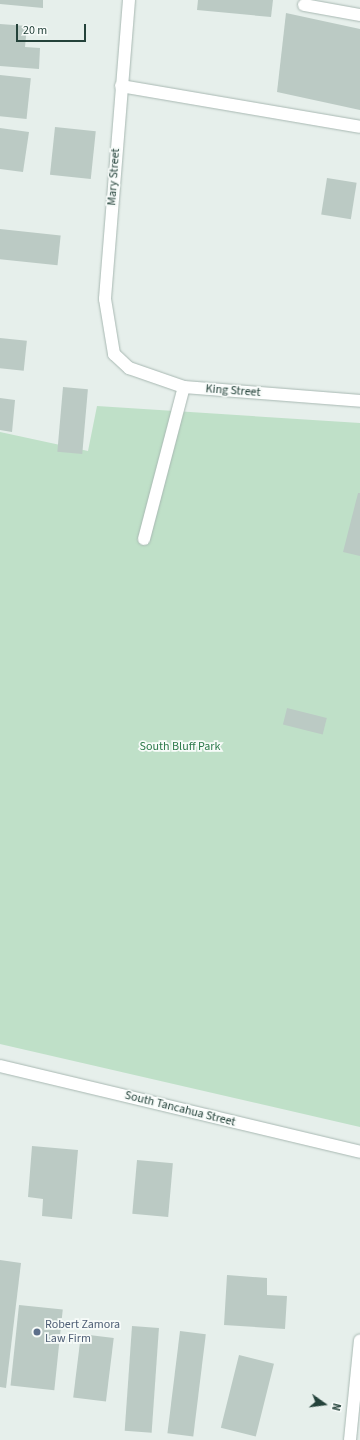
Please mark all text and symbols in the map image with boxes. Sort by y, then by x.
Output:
scale bar [18,16,88,42]
text: 20 m [23,22,47,39]
street label: Mary Street [105,148,123,206]
street label: King Street [205,382,261,400]
park label: South Bluff Park [140,740,220,754]
street label: South Tancahua Street [123,1088,237,1130]
place label: Robert Zamora Law Firm [45,1318,120,1346]
marker: Robert Zamora Law Firm [32,1327,42,1337]
north arrow [304,1384,344,1424]
text: N [328,1402,344,1412]

